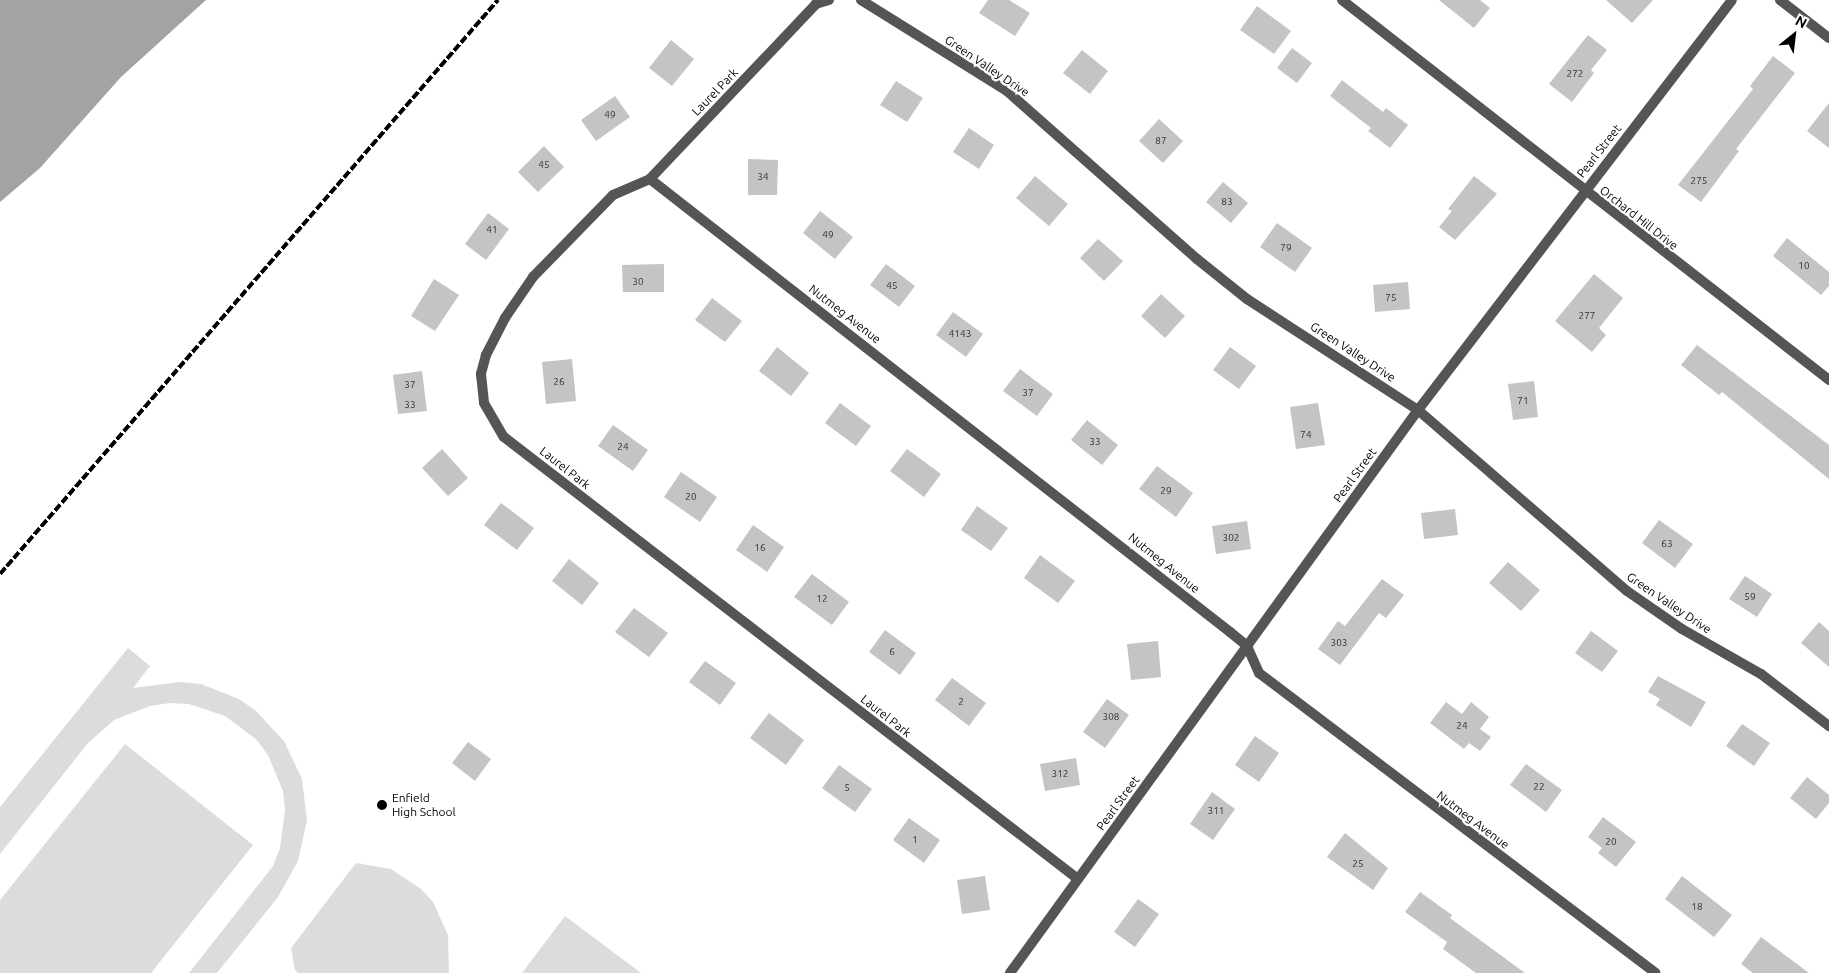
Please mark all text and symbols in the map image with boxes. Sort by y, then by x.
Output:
north arrow [1769,10,1819,60]
text: N [1793,12,1810,31]
street label: Green Valley Drive [942,32,1032,100]
street label: Laurel Park [689,65,741,119]
house number: 272 [1567,68,1583,80]
house number: 49 [604,109,616,121]
street label: Pearl Street [1574,121,1624,181]
house number: 87 [1155,135,1167,147]
house number: 45 [538,159,550,171]
house number: 34 [757,171,769,183]
house number: 275 [1691,175,1707,187]
street label: Orchard Hill Drive [1597,183,1681,253]
house number: 83 [1221,196,1233,208]
house number: 41 [486,224,498,236]
house number: 49 [822,229,834,241]
house number: 79 [1280,242,1292,254]
house number: 10 [1798,260,1810,272]
house number: 30 [632,276,644,288]
house number: 45 [886,280,898,292]
street label: Nutmeg Avenue [806,281,884,347]
house number: 75 [1385,292,1397,304]
house number: 277 [1579,310,1595,322]
street label: Green Valley Drive [1308,319,1398,385]
house number: 4143 [949,328,971,340]
house number: 26 [553,376,565,388]
house number: 37 [404,379,416,391]
house number: 37 [1022,387,1034,399]
house number: 71 [1517,395,1529,407]
house number: 33 [404,399,416,411]
house number: 74 [1300,429,1312,441]
house number: 33 [1089,436,1101,448]
house number: 24 [617,441,629,453]
street label: Laurel Park [537,444,593,492]
street label: Pearl Street [1330,445,1380,505]
house number: 29 [1160,485,1172,497]
house number: 20 [685,491,697,503]
street label: Nutmeg Avenue [1126,530,1202,596]
house number: 302 [1223,532,1239,544]
house number: 63 [1661,538,1673,550]
house number: 16 [754,542,766,554]
street label: Green Valley Drive [1624,569,1714,637]
house number: 59 [1744,591,1756,603]
house number: 12 [816,593,828,605]
house number: 303 [1331,637,1347,649]
house number: 6 [889,646,895,658]
street label: Laurel Park [858,692,914,740]
house number: 2 [958,696,964,708]
house number: 308 [1103,711,1119,723]
house number: 24 [1456,720,1468,732]
house number: 312 [1052,768,1068,780]
street label: Pearl Street [1093,773,1143,833]
house number: 22 [1533,781,1545,793]
house number: 5 [844,782,850,794]
street label: Nutmeg Avenue [1434,788,1512,852]
place label: Enfield High School [392,791,456,819]
marker: Enfield High School [376,799,388,811]
house number: 311 [1208,805,1224,817]
house number: 1 [912,834,918,846]
house number: 20 [1605,836,1617,848]
house number: 25 [1352,858,1364,870]
house number: 18 [1691,901,1703,913]

